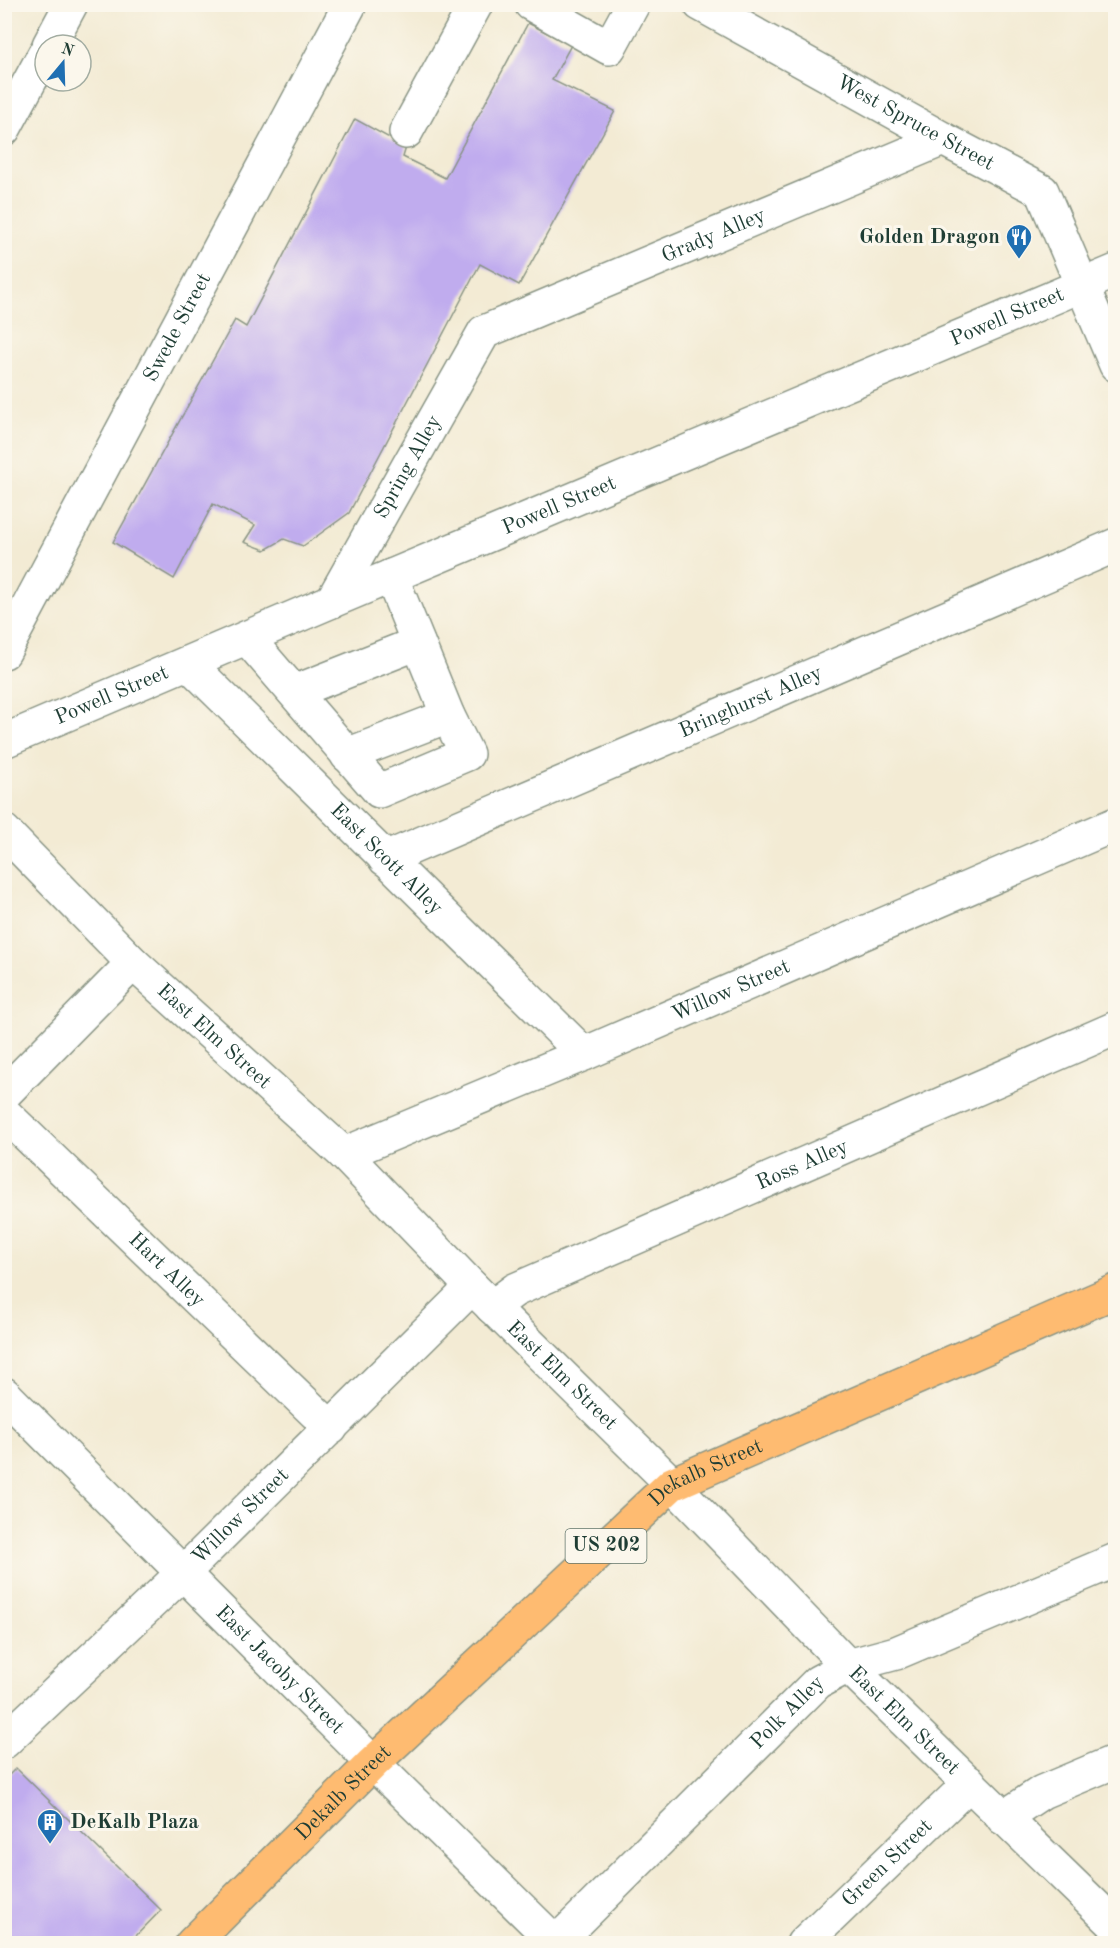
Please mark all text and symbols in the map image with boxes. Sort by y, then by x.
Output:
north arrow [33,33,93,93]
text: N [59,41,76,61]
street label: West Spruce Street [833,71,998,175]
street label: Grady Alley [659,204,768,267]
restaurant icon: Golden Dragon [1004,222,1034,260]
place label: Golden Dragon [859,227,1000,248]
street label: Swede Street [140,269,215,385]
street label: Powell Street [947,284,1067,350]
street label: Spring Alley [370,412,445,522]
street label: Powell Street [499,472,619,539]
street label: Powell Street [52,662,171,729]
street label: Bringhurst Alley [676,662,825,742]
street label: East Scott Alley [326,799,447,919]
street label: Willow Street [669,956,793,1025]
street label: East Elm Street [153,980,275,1093]
street label: Ross Alley [753,1136,851,1194]
street label: Hart Alley [125,1229,209,1311]
street label: East Elm Street [503,1317,621,1434]
street label: Dekalb Street [645,1435,766,1511]
street label: Willow Street [188,1464,293,1568]
road number: US 202 [566,1529,646,1563]
street label: East Jacoby Street [212,1602,348,1738]
street label: East Elm Street [845,1662,964,1779]
street label: Polk Alley [747,1672,828,1753]
street label: Dekalb Street [292,1741,395,1844]
building icon: DeKalb Plaza [35,1807,65,1845]
place label: DeKalb Plaza [70,1812,199,1833]
street label: Green Street [838,1815,936,1911]

